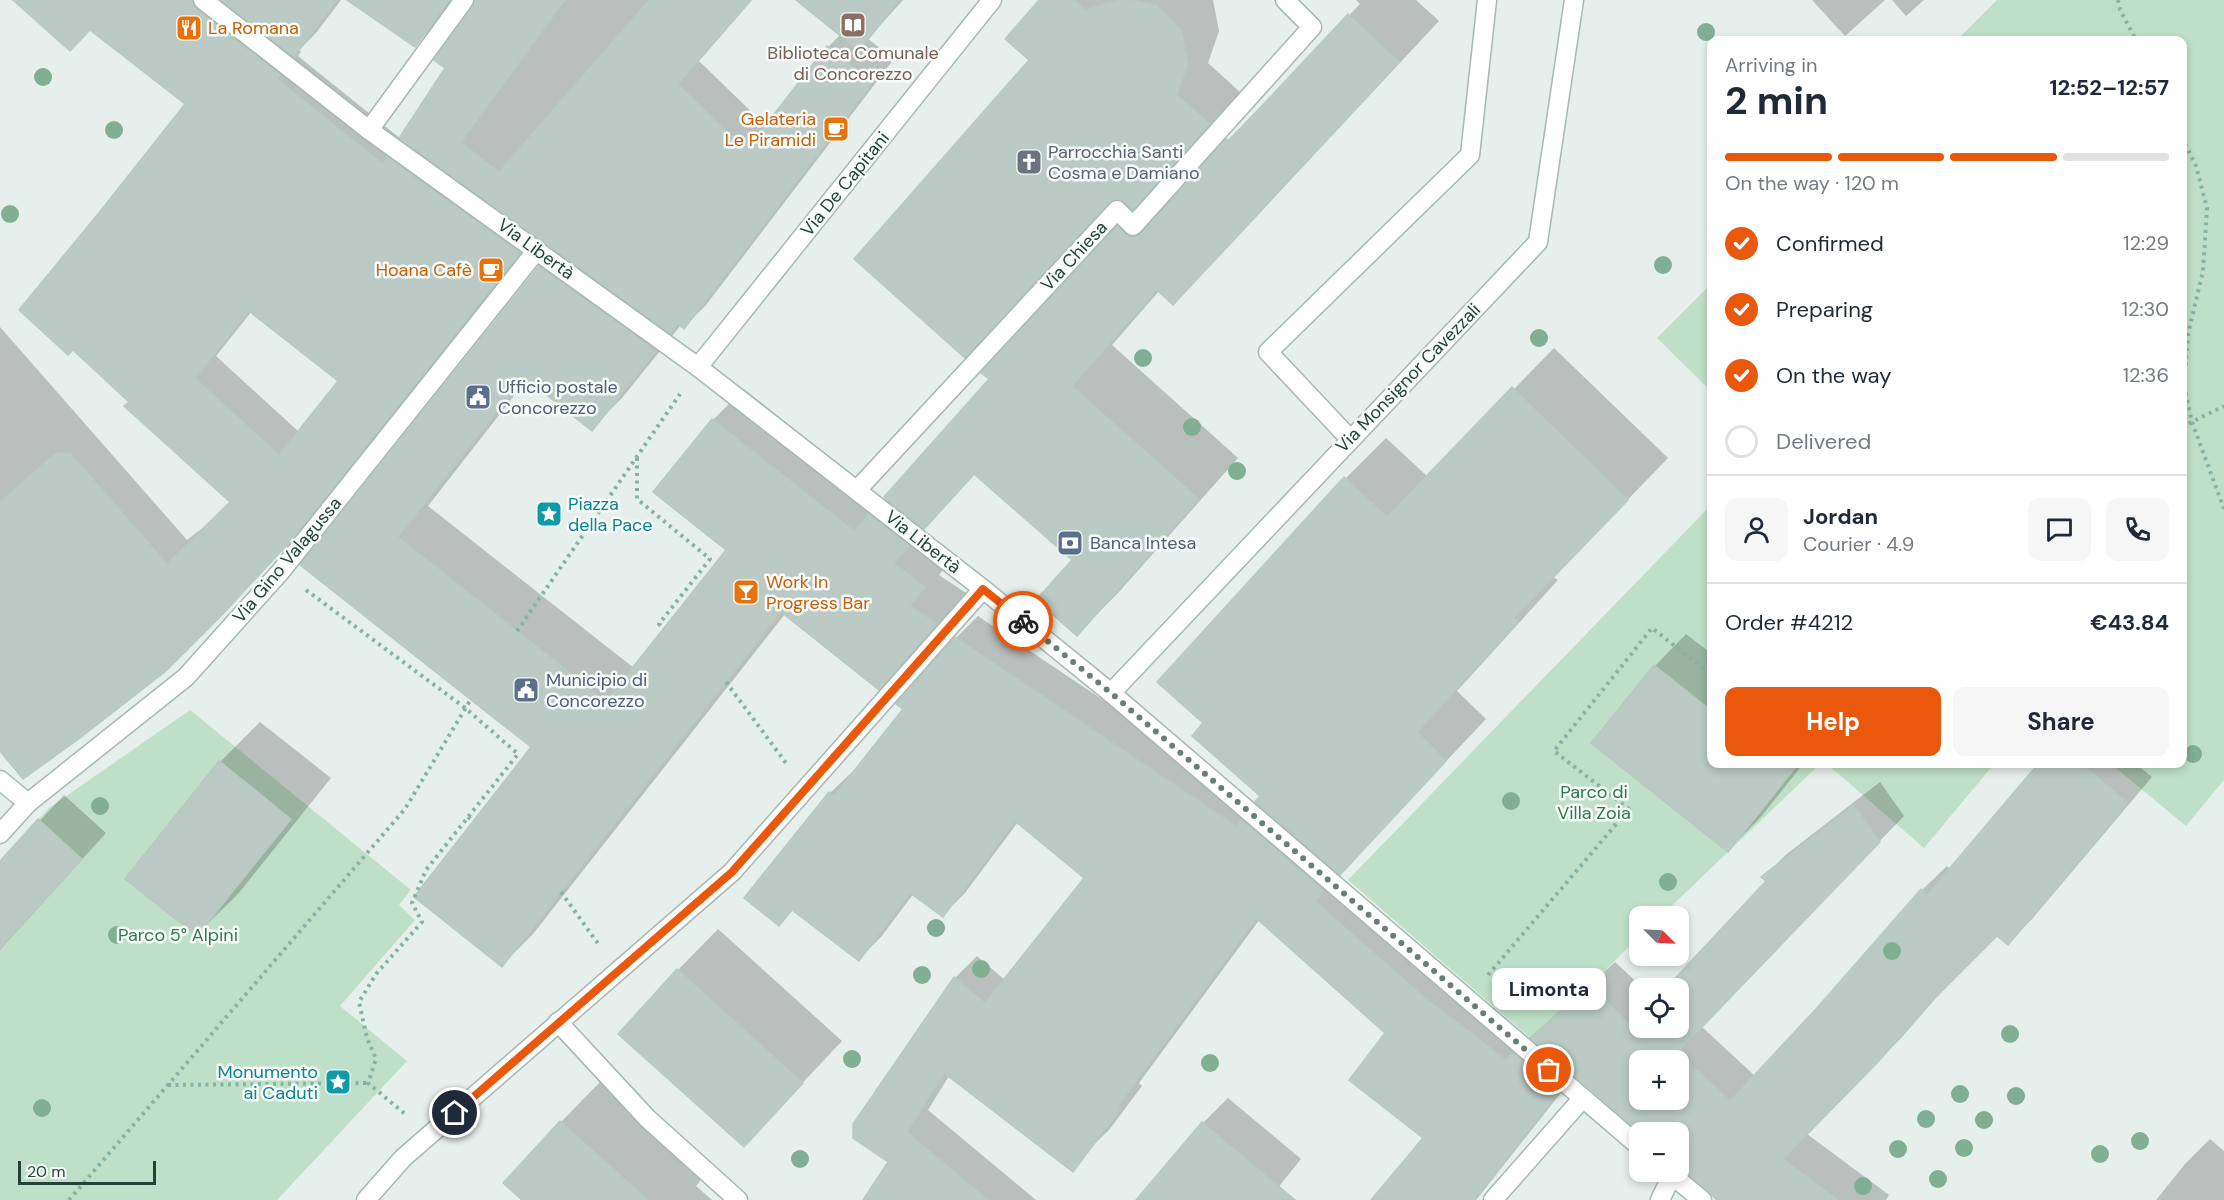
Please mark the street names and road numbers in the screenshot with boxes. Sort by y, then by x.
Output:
street label: Via De Capitani [795,127,895,241]
street label: Via Libertà [493,213,579,285]
street label: Via Chiesa [1035,216,1113,296]
street label: Via Monsignor Cavezzali [1330,298,1486,458]
street label: Via Gino Valagussa [227,492,347,628]
street label: Via Libertà [880,505,966,579]

